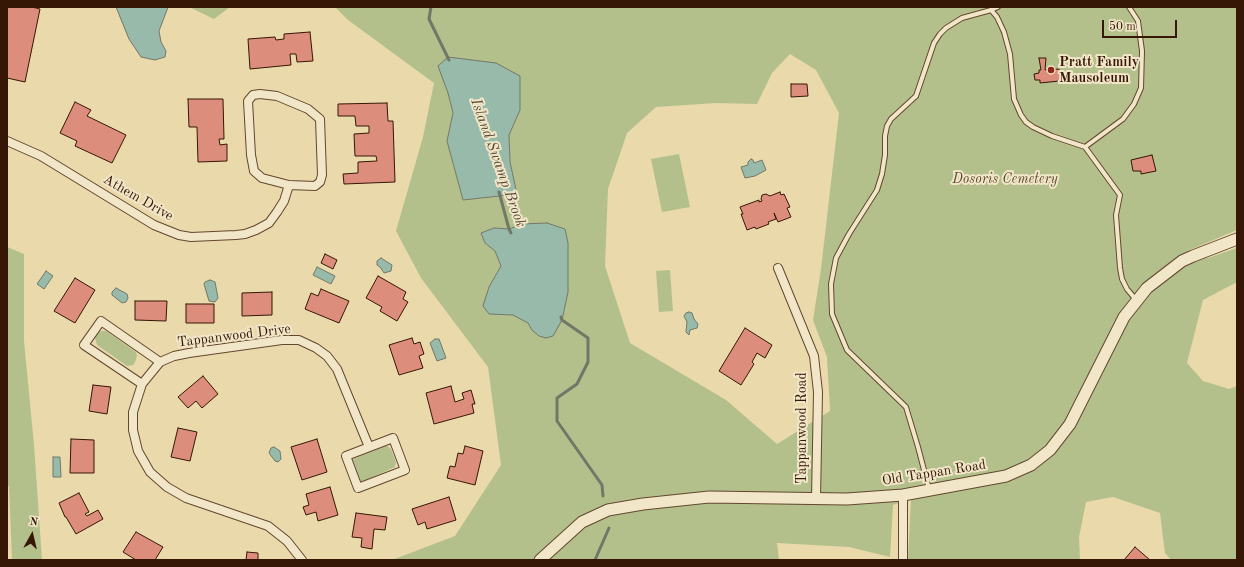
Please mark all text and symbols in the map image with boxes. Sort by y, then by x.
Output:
scale bar [1104,12,1179,38]
text: 50 m [1109,21,1136,33]
place label: Pratt Family Mausoleum [1059,54,1139,86]
marker: Pratt Family Mausoleum [1046,65,1056,75]
water label: Island Swamp Brook [466,96,530,230]
street label: Athem Drive [100,171,176,225]
park label: Dosoris Cemetery [952,171,1058,187]
street label: Tappanwood Drive [176,321,292,351]
street label: Tappanwood Road [794,372,810,484]
street label: Old Tappan Road [881,456,987,490]
north arrow [12,515,52,555]
text: N [29,517,39,529]

